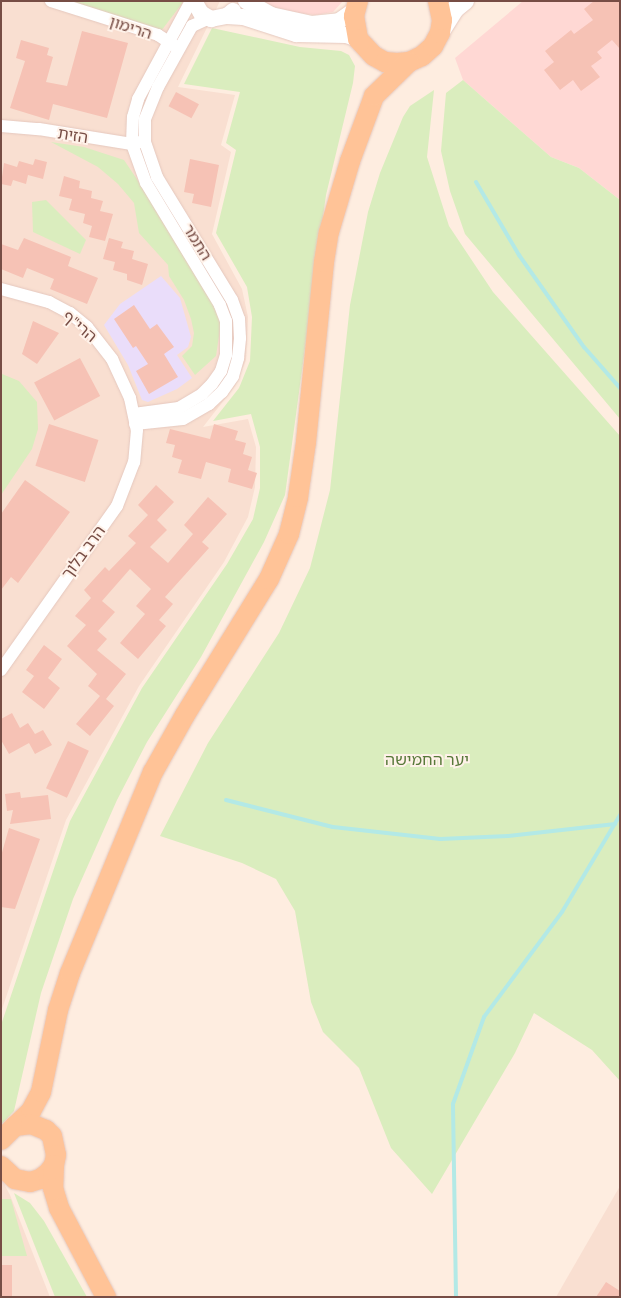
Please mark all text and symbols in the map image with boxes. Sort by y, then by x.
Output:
street label: הרימון [107,11,155,43]
street label: הזית [56,123,90,147]
street label: התמר [179,220,217,264]
street label: הרי"ף [59,306,101,346]
street label: הרב בלוך [57,521,109,583]
park label: יער החמישה [385,749,469,769]

